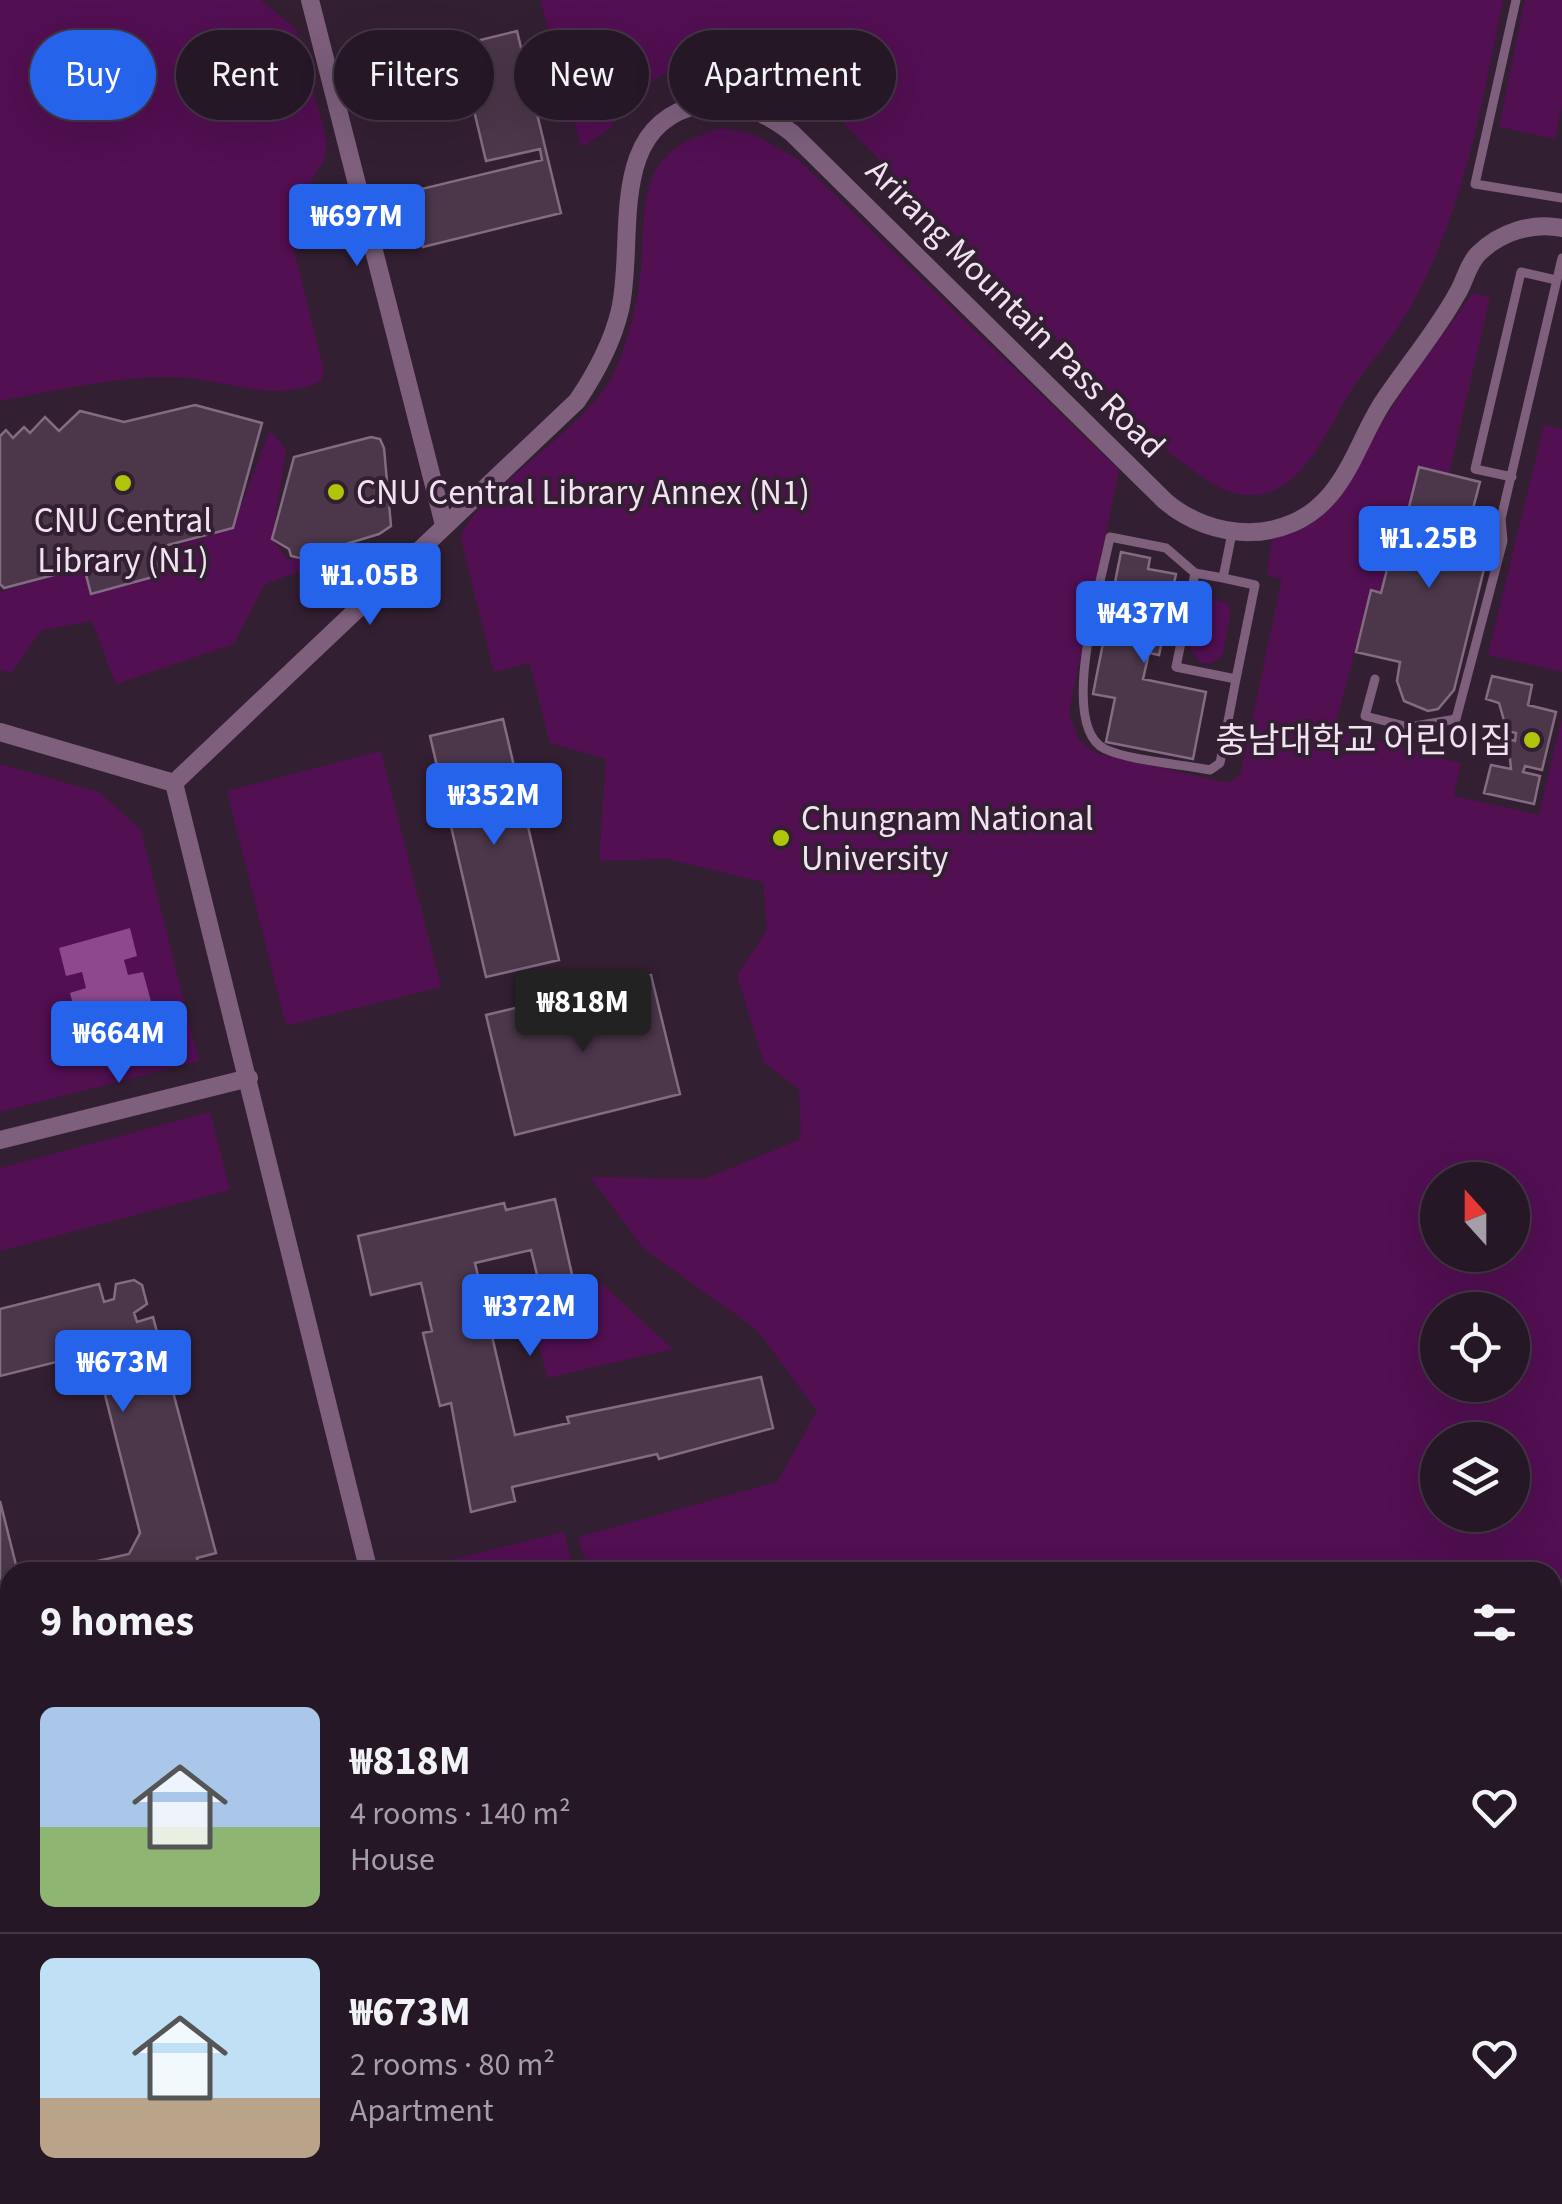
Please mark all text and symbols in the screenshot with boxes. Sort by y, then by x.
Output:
chip: Buy [30,30,156,120]
chip: Rent [176,30,314,120]
chip: Filters [334,30,494,120]
chip: New [514,30,649,120]
chip: Apartment [669,30,896,120]
street label: Arirang Mountain Pass Road [854,147,1177,470]
pin: ₩697M [287,184,427,269]
text: ₩697M [311,193,403,239]
place label: CNU Central Library Annex (N1) [356,468,810,518]
marker: CNU Central Library (N1) [112,472,134,494]
marker: CNU Central Library Annex (N1) [325,481,347,503]
place label: CNU Central Library (N1) [34,496,212,586]
pin: ₩1.25B [1348,506,1510,591]
text: ₩1.25B [1381,515,1477,561]
pin: ₩1.05B [289,543,451,628]
text: ₩1.05B [322,552,418,598]
pin: ₩437M [1074,581,1214,666]
text: ₩437M [1098,590,1190,636]
place label: 충남대학교 어린이집 [1215,716,1512,766]
marker: 충남대학교 어린이집 [1521,729,1543,751]
pin: ₩352M [424,763,564,848]
text: ₩352M [448,772,540,818]
place label: Chungnam National University [801,794,1094,884]
marker: Chungnam National University [770,827,792,849]
pin: ₩818M [513,970,653,1055]
text: ₩818M [537,979,629,1025]
pin: ₩664M [49,1001,189,1086]
text: ₩664M [73,1010,165,1056]
north arrow [1420,1162,1530,1272]
map controls [1420,1162,1530,1532]
pin: ₩372M [460,1274,600,1359]
text: ₩372M [484,1283,576,1329]
button: locate [1420,1292,1530,1402]
pin: ₩673M [53,1330,193,1415]
text: ₩673M [77,1339,169,1385]
button: layers [1420,1422,1530,1532]
text: 9 homes [40,1592,194,1652]
icon: filters [1467,1595,1522,1650]
text: ₩818M [350,1731,471,1791]
icon: home [120,1747,240,1867]
icon: heart [1467,1780,1522,1835]
text: 4 rooms · 140 m² [350,1791,571,1837]
text: House [350,1837,435,1883]
text: ₩673M [350,1982,471,2042]
icon: home [120,1998,240,2118]
icon: heart [1467,2031,1522,2086]
text: 2 rooms · 80 m² [350,2042,555,2088]
text: Apartment [350,2088,493,2134]

